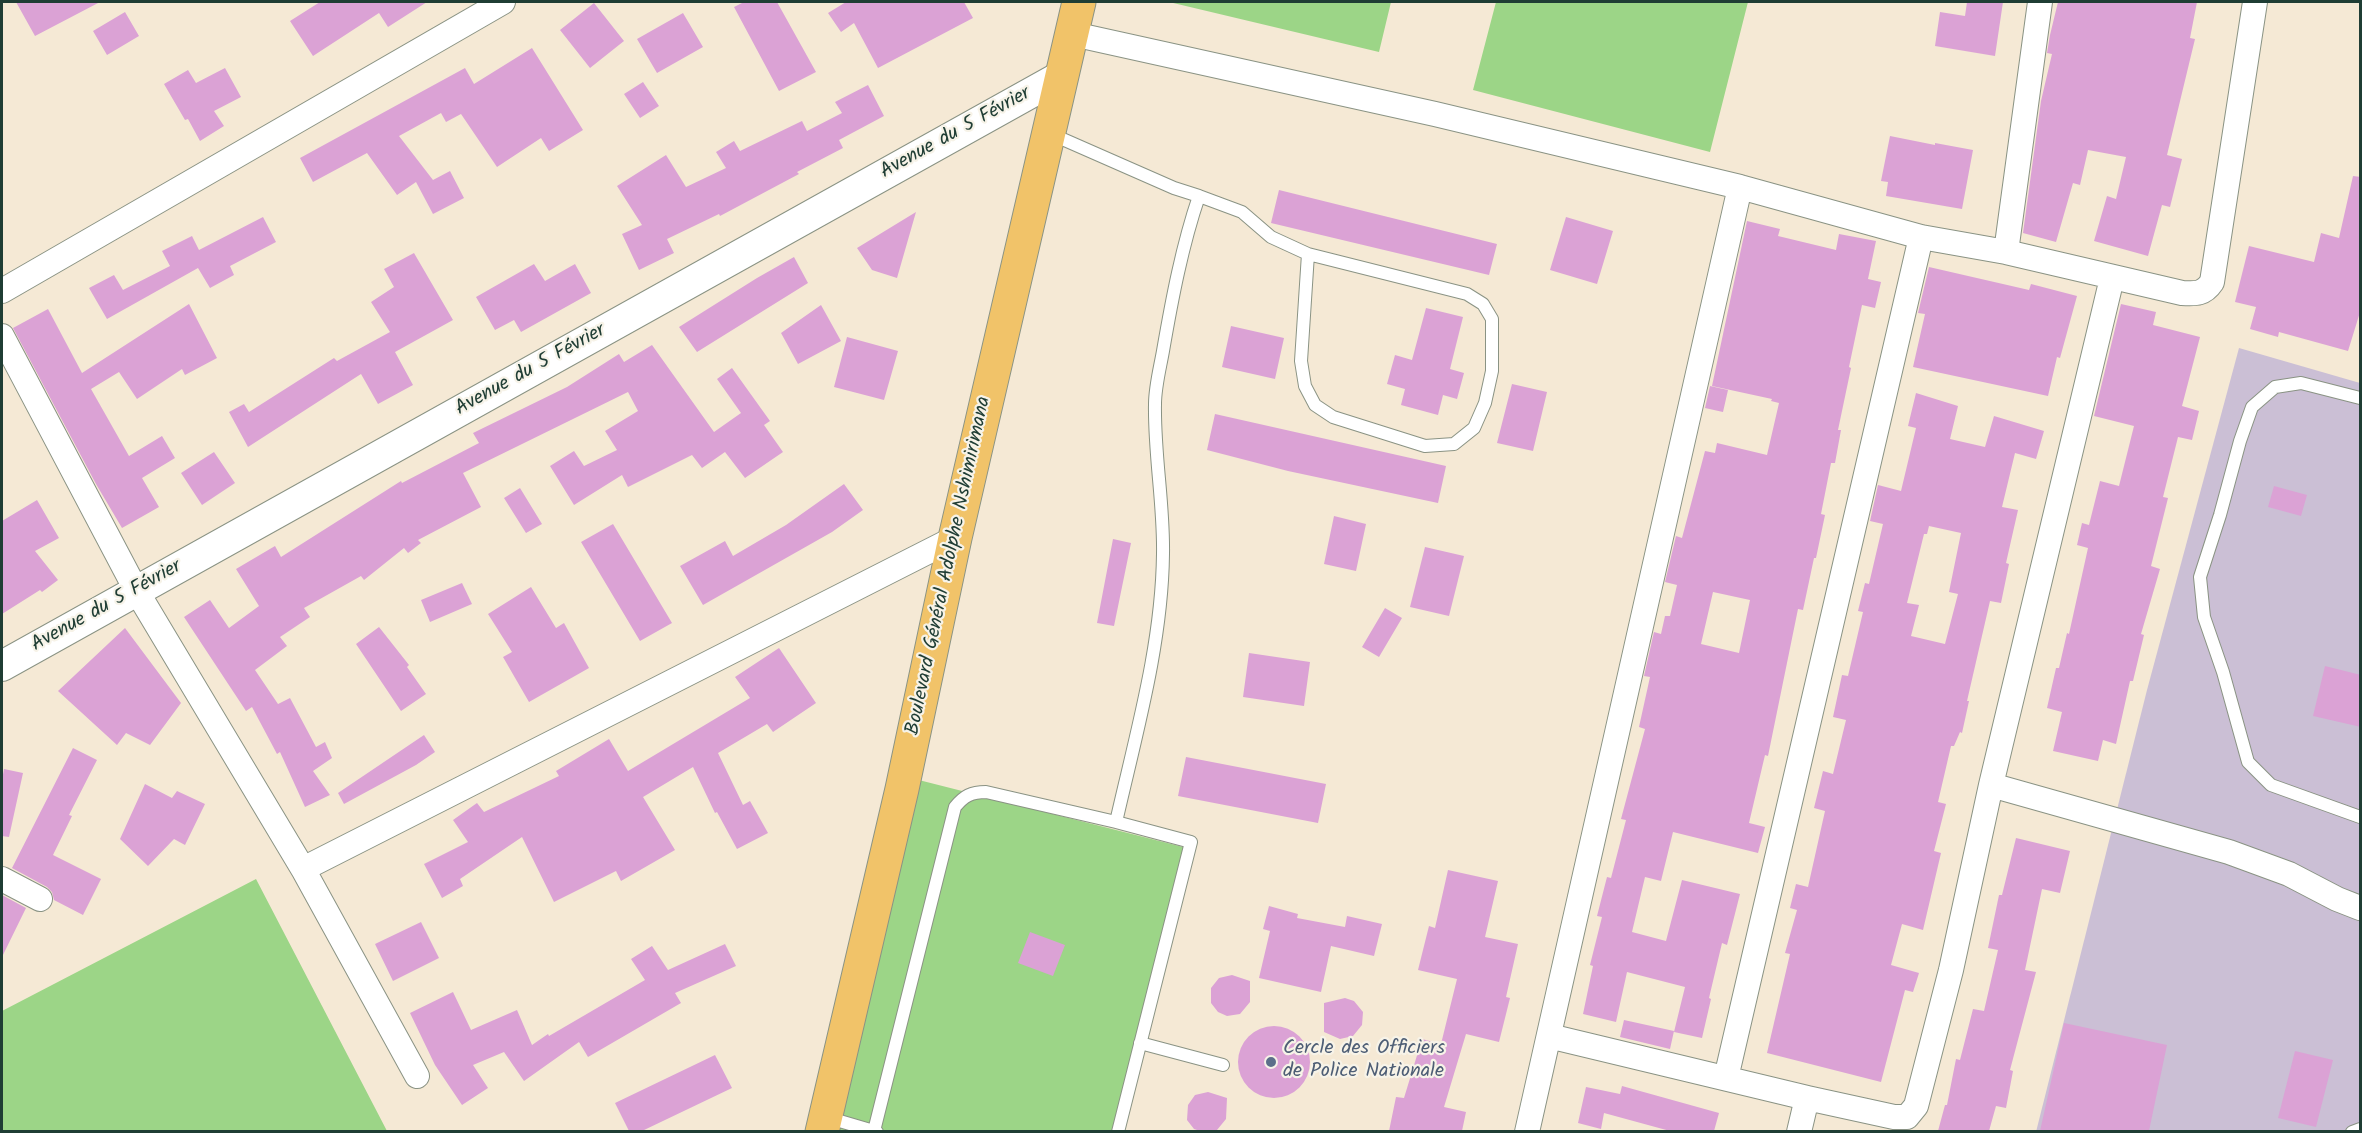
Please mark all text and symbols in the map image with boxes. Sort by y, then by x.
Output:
street label: Avenue du 5 Février [877,83,1035,185]
street label: Avenue du 5 Février [452,320,610,422]
street label: Boulevard Général Adolphe Nshimirimana [902,395,998,737]
street label: Avenue du 5 Février [28,556,186,658]
place label: Cercle des Officiers de Police Nationale [1283,1038,1445,1085]
marker: Cercle des Officiers de Police Nationale [1264,1055,1278,1069]

